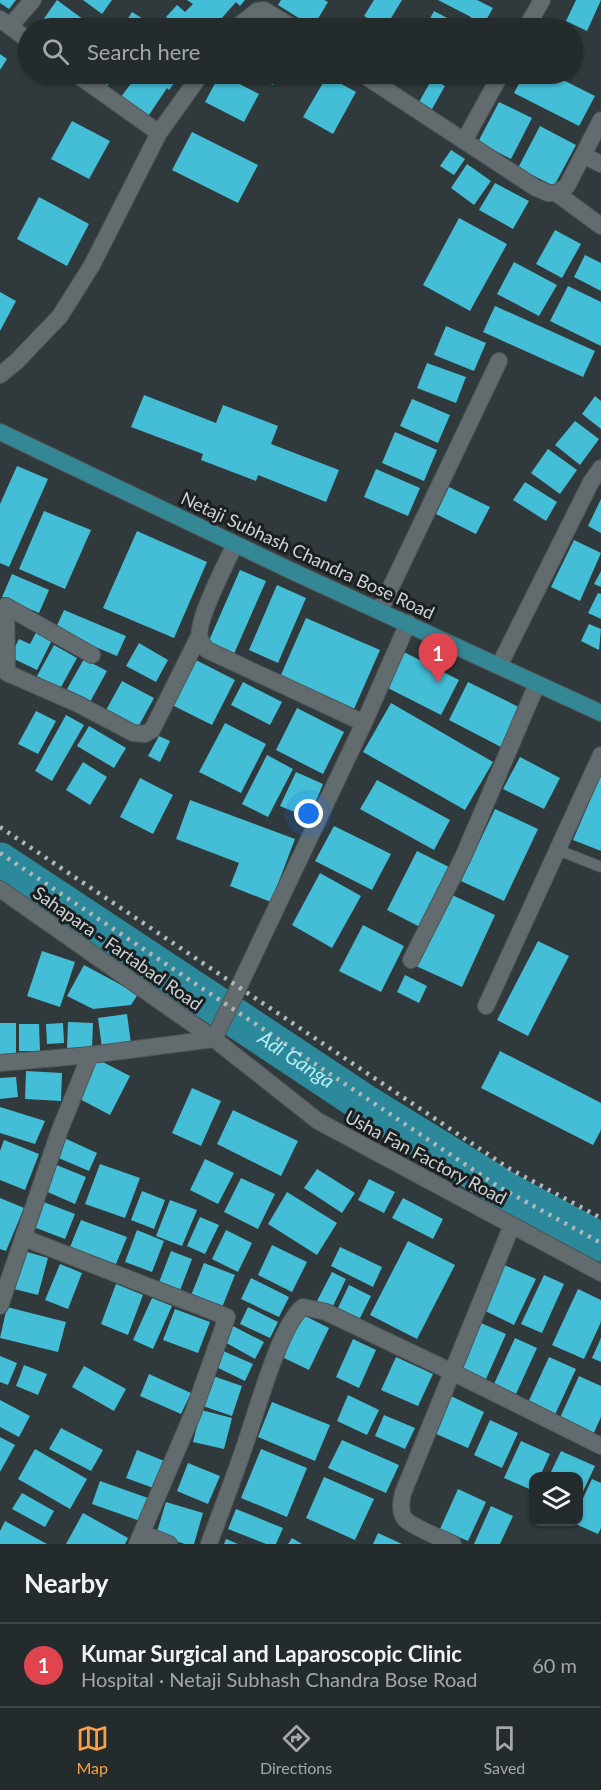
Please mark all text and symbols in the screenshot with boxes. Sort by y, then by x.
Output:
search box [18,18,583,84]
icon: search [39,35,72,68]
text: Search here [87,38,200,65]
street label: Netaji Subhash Chandra Bose Road [178,486,438,624]
pin: 1 [418,634,458,683]
your location [294,799,323,828]
street label: Sahapara - Fartabad Road [29,881,207,1015]
water label: Adi Ganga [253,1024,339,1093]
street label: Usha Fan Factory Road [342,1105,510,1209]
map controls [529,1472,583,1526]
button: layers [529,1472,583,1526]
text: Nearby [24,1567,109,1599]
text: Kumar Surgical and Laparoscopic Clinic [81,1640,462,1667]
text: 1 [38,1653,49,1677]
text: 60 m [532,1653,577,1677]
text: Hospital · Netaji Subhash Chandra Bose Road [81,1667,477,1691]
tab: Map [76,1722,109,1777]
tab: Directions [260,1722,332,1777]
tab: Saved [484,1722,525,1777]

